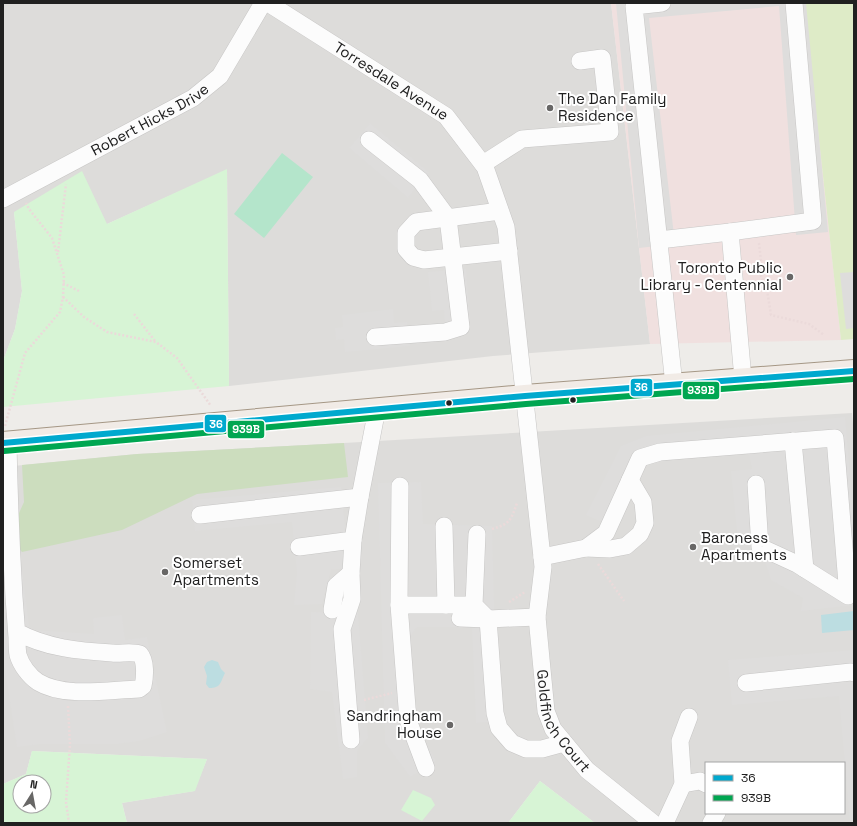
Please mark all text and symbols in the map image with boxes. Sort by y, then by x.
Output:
street label: Torresdale Avenue [331,37,452,124]
street label: Robert Hicks Drive [88,79,213,160]
place label: The Dan Family Residence [558,89,666,125]
marker: The Dan Family Residence [545,103,555,113]
place label: Toronto Public Library - Centennial [641,258,782,294]
marker: Toronto Public Library - Centennial [785,272,795,282]
line badge: 36 [630,378,653,397]
text: 36 [634,380,648,394]
line badge: 939B [682,381,720,400]
text: 939B [687,383,715,397]
unlabelled marker [568,395,578,405]
unlabelled marker [444,398,454,408]
line badge: 36 [204,414,227,433]
text: 36 [209,417,223,431]
line badge: 939B [227,420,265,439]
text: 939B [232,422,260,436]
place label: Baroness Apartments [701,528,787,564]
marker: Baroness Apartments [688,542,698,552]
place label: Somerset Apartments [173,553,259,589]
marker: Somerset Apartments [160,567,170,577]
street label: Goldfinch Court [533,669,595,776]
place label: Sandringham House [346,706,442,742]
marker: Sandringham House [445,720,455,730]
legend [705,762,845,814]
text: 36 [741,770,756,786]
north arrow [12,774,52,814]
text: N [29,777,39,792]
text: 939B [741,790,771,806]

